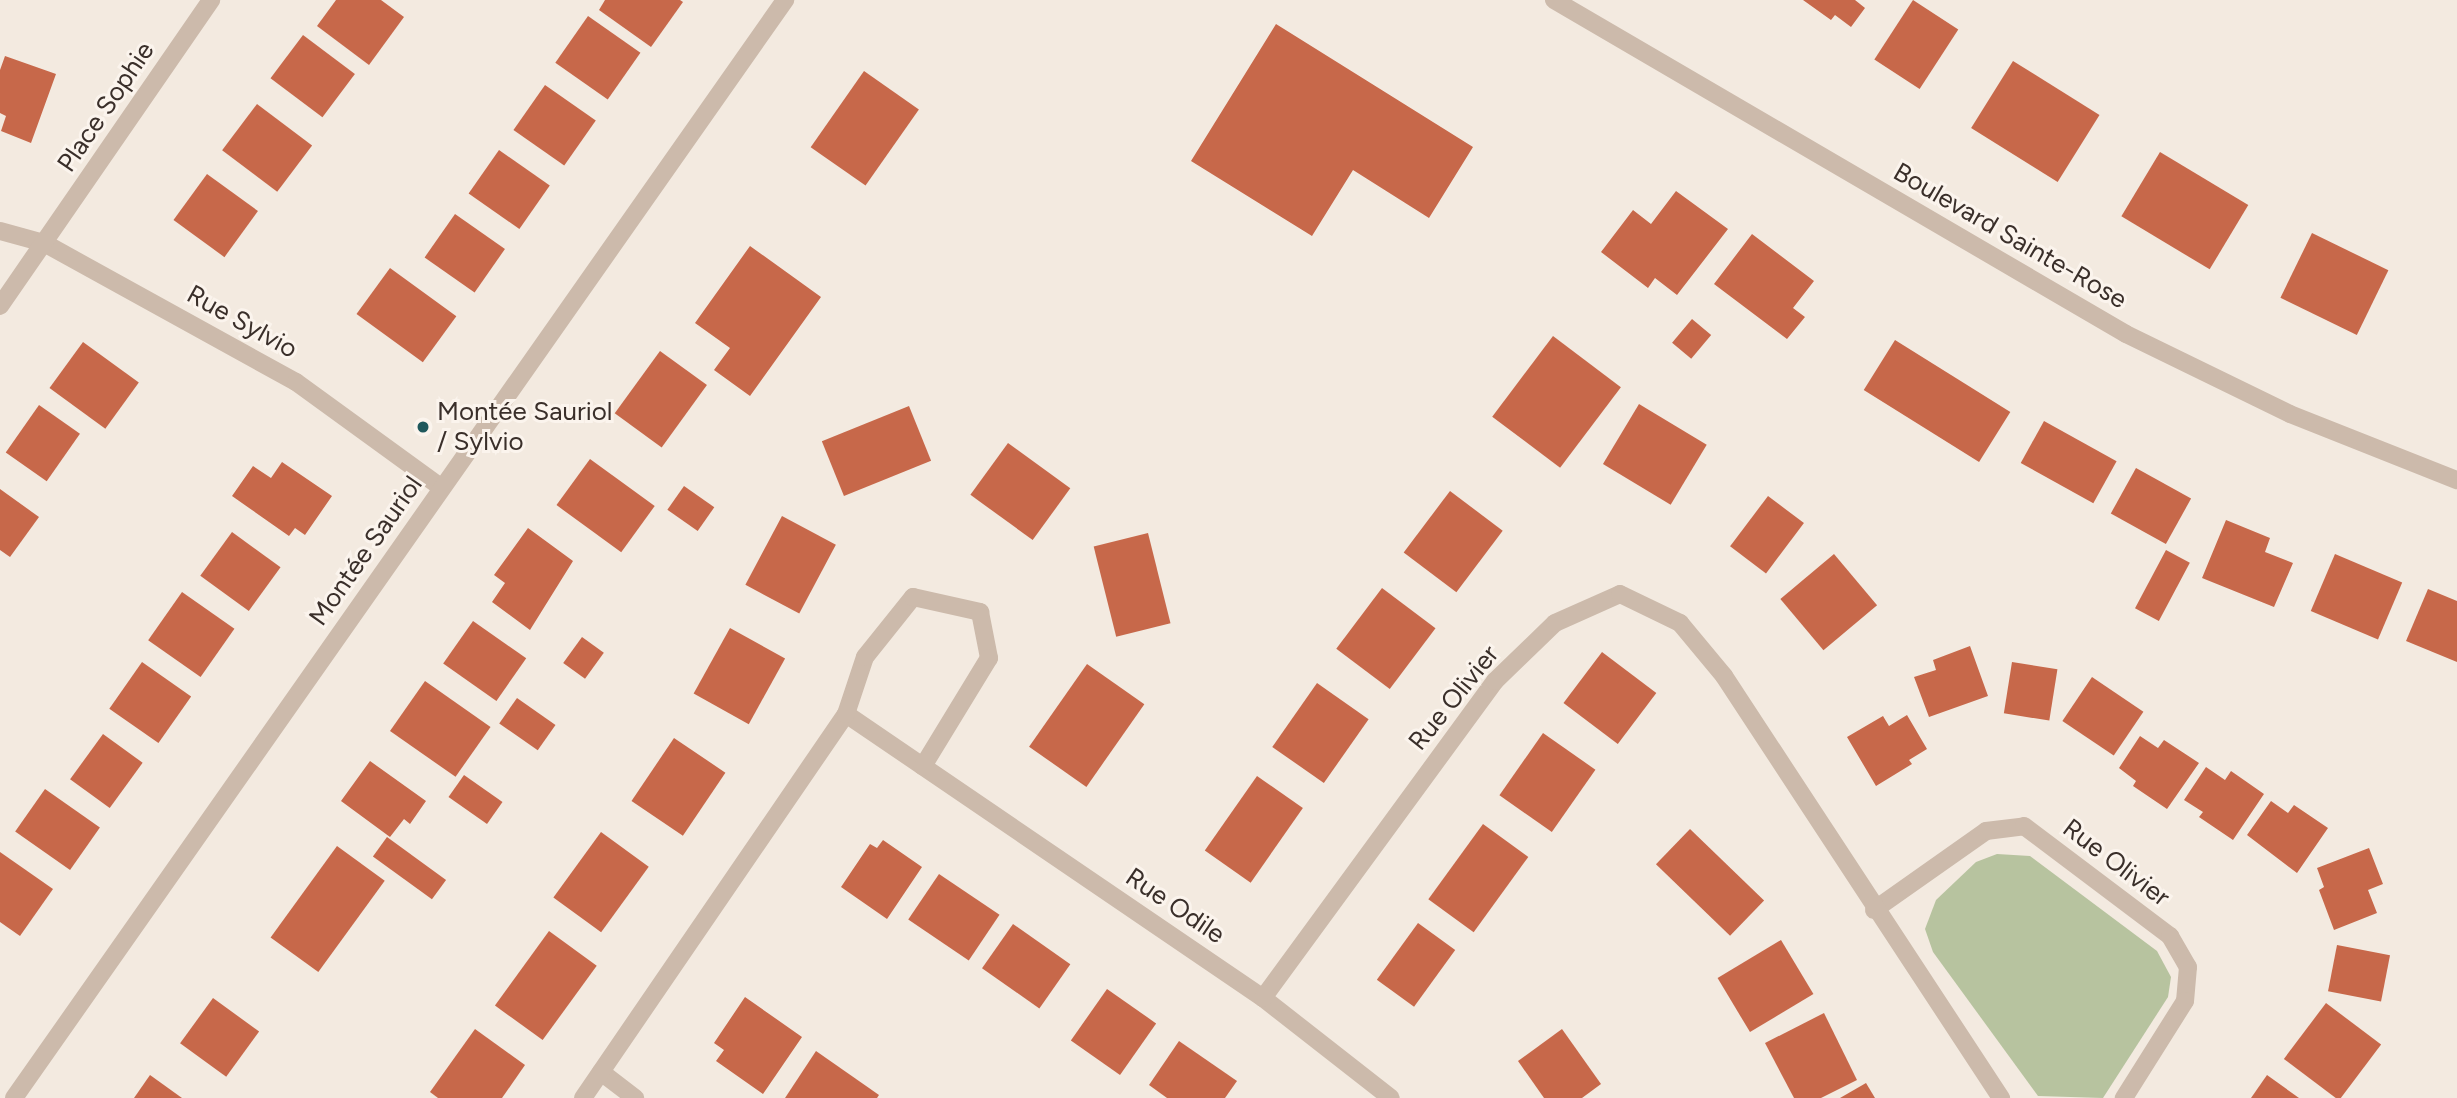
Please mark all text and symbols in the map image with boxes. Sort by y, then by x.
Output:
street label: Place Sophie [51,36,161,178]
street label: Boulevard Sainte-Rose [1888,156,2132,316]
street label: Rue Sylvio [181,279,303,365]
place label: Montée Sauriol / Sylvio [437,396,613,458]
marker: Montée Sauriol / Sylvio [415,419,431,435]
street label: Montée Sauriol [303,470,429,632]
street label: Rue Olivier [1402,639,1506,757]
street label: Rue Olivier [2056,813,2176,913]
street label: Rue Odile [1120,862,1230,950]

